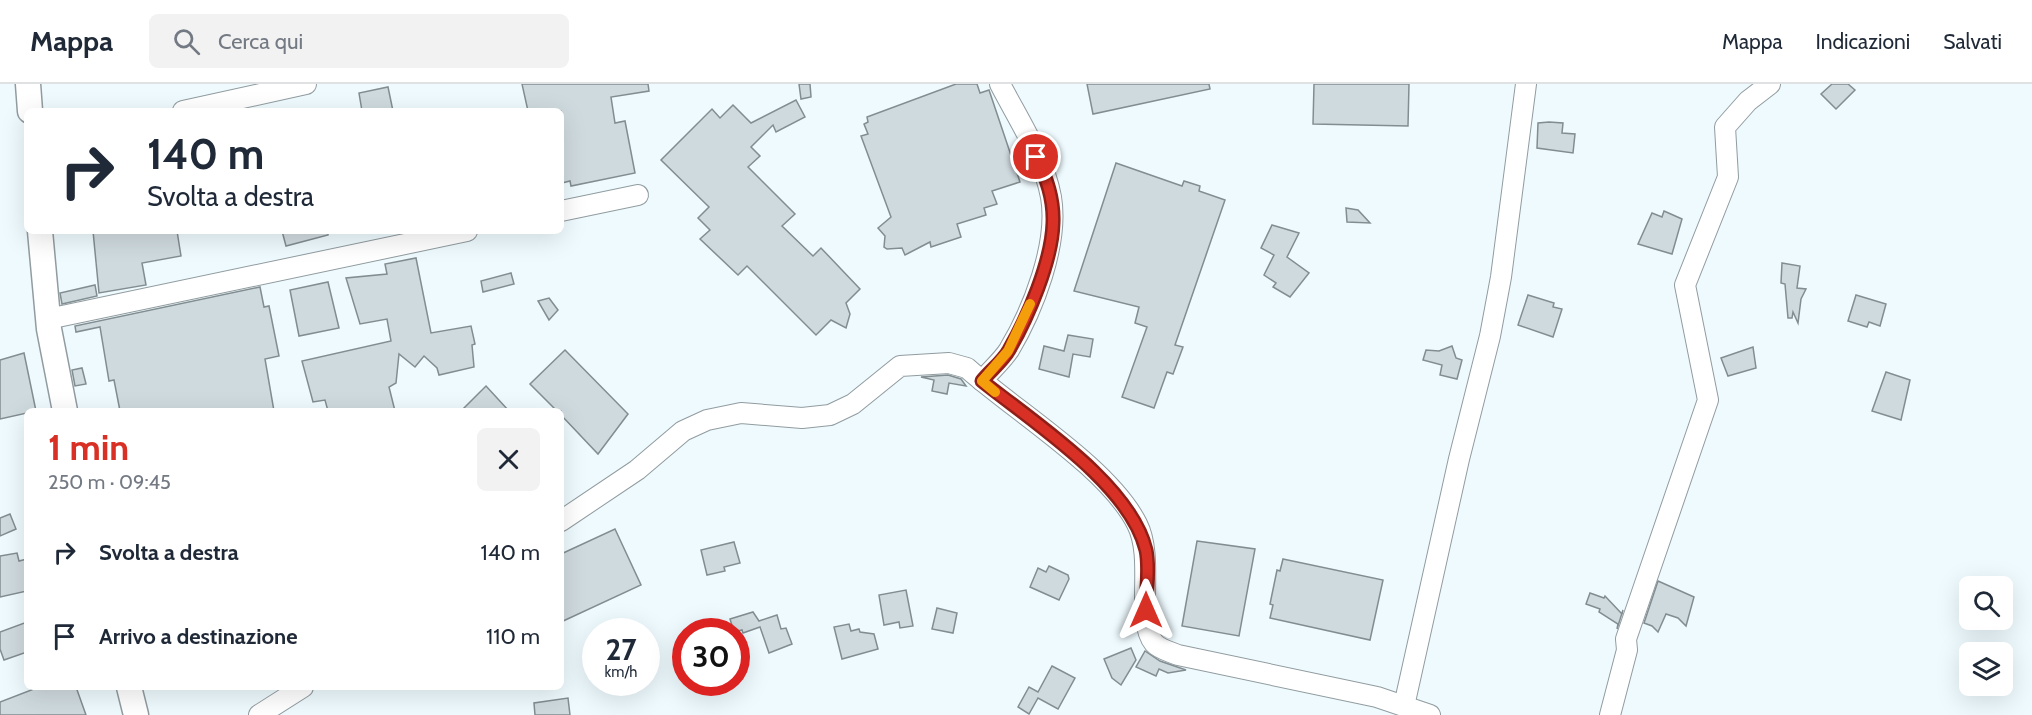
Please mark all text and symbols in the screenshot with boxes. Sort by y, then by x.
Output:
search box [149,14,569,68]
text: Mappa [30,24,113,58]
icon: search [170,25,203,58]
text: Cerca qui [218,28,303,55]
text: Mappa [1722,29,1783,54]
text: Indicazioni [1816,29,1910,54]
text: Salvati [1943,29,2002,54]
text: 140 m [147,128,264,180]
pin [1010,131,1061,182]
icon: right [48,132,126,210]
icon: arrive [1019,140,1052,173]
text: Svolta a destra [147,180,314,213]
text: 1 min [48,425,129,469]
button: close [477,428,540,491]
text: 250 m · 09:45 [48,470,171,494]
icon: right [48,536,81,569]
text: Svolta a destra [99,539,239,566]
text: 140 m [481,539,540,566]
map controls [1959,576,2013,696]
button: search [1959,576,2013,630]
position arrow [1114,578,1178,642]
speed limit sign: 30 [672,618,750,696]
icon: arrive [48,620,81,653]
text: Arrivo a destinazione [99,623,297,650]
text: 110 m [486,623,540,650]
text: 27 [605,631,637,668]
button: layers [1959,642,2013,696]
text: km/h [605,663,637,681]

